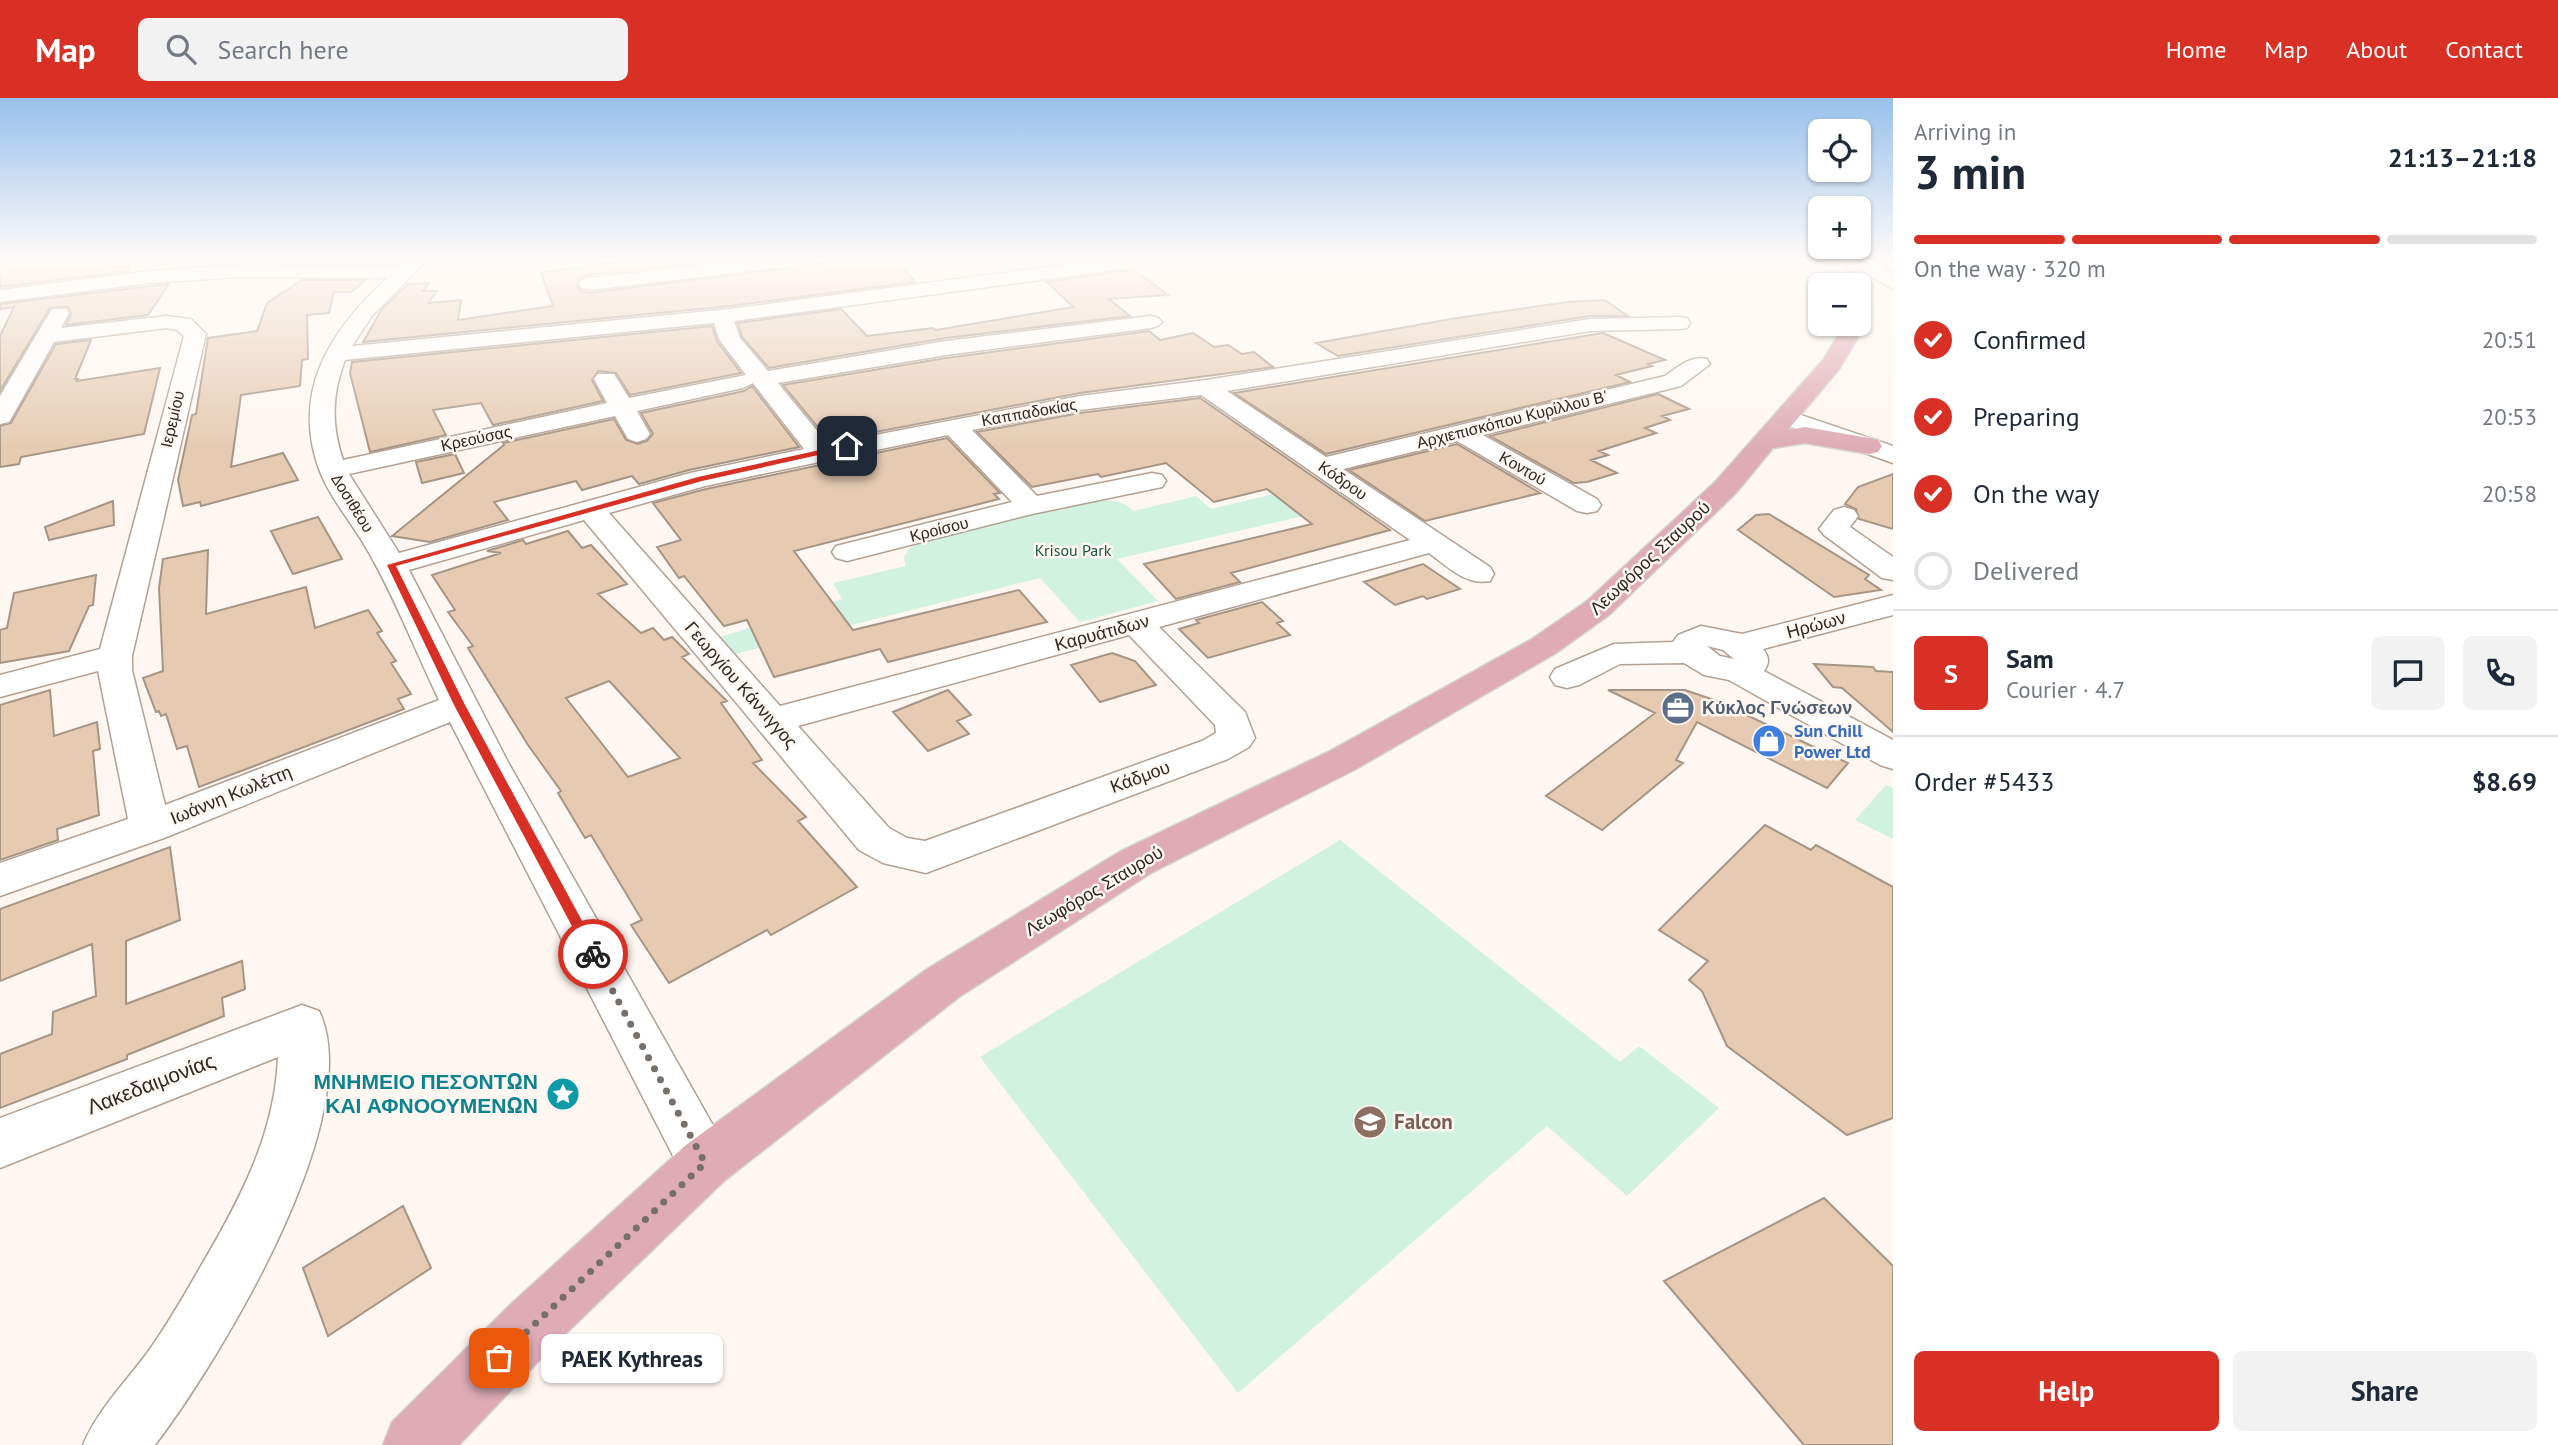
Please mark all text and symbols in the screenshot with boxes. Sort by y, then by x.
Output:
search box [138,18,628,81]
text: Map [35,28,96,71]
icon: search [162,30,200,68]
text: Search here [218,33,349,66]
text: Home [2166,34,2226,65]
text: Map [2264,34,2308,65]
text: About [2346,34,2407,65]
text: Contact [2445,34,2523,65]
text: Arriving in [1914,117,2016,146]
map controls [1808,119,1871,336]
button: locate [1808,119,1871,182]
text: 21:13–21:18 [2388,141,2537,174]
text: 3 min [1914,142,2026,202]
button: + [1808,196,1871,259]
text: On the way · 320 m [1914,254,2106,283]
button: − [1808,273,1871,336]
icon: check [1914,321,1952,359]
text: Confirmed [1973,323,2086,356]
text: 20:51 [2482,325,2537,354]
street label: Αρχιεπισκόπου Κυρίλλου Β' [1414,386,1610,452]
street label: Ιερεμίου [156,389,188,449]
street label: Καππαδοκίας [980,394,1079,430]
icon: check [1914,398,1952,436]
text: Preparing [1973,400,2080,433]
text: 20:53 [2482,402,2537,431]
pin [817,416,877,476]
street label: Κρεούσας [439,421,513,455]
icon: home [828,427,866,465]
street label: Κοντού [1496,447,1550,489]
street label: Κόδρου [1315,456,1371,504]
street label: Δοσιθέου [327,470,379,536]
icon: check [1914,475,1952,513]
text: On the way [1973,477,2099,510]
text: 20:58 [2482,479,2537,508]
street label: Λεωφόρος Σταυρού [1584,496,1715,620]
street label: Κροίσου [908,512,970,546]
park label: Krisou Park [1035,540,1112,560]
text: Delivered [1973,554,2079,587]
street label: Ηρώων [1784,606,1848,643]
street label: Καρυάτιδων [1052,609,1152,656]
street label: Γεωργίου Κάννιγγος [680,616,803,753]
button: chat [2371,636,2445,710]
button: phone [2463,636,2537,710]
text: Sam [2006,642,2054,675]
text: S [1944,657,1958,690]
text: Courier · 4.7 [2006,675,2125,704]
office icon: Κύκλος Γνώσεων [1659,689,1697,727]
place label: Κύκλος Γνώσεων [1702,696,1852,719]
place label: Sun Chill Power Ltd [1794,719,1871,763]
shop icon: Sun Chill Power Ltd [1750,722,1788,760]
street label: Κάδμου [1107,755,1173,798]
street label: Ιωάννη Κωλέττη [167,760,295,829]
text: Order #5433 [1914,765,2054,798]
text: $8.69 [2472,765,2537,798]
street label: Λεωφόρος Σταυρού [1021,840,1167,941]
courier [558,919,628,989]
icon: bike [574,935,612,973]
street label: Λακεδαιμονίας [83,1047,219,1120]
place label: ΜΝΗΜΕΙΟ ΠΕΣΟΝΤΩΝ ΚΑΙ ΑΦΝΟΟΥΜΕΝΩΝ [314,1068,538,1119]
place icon: ΜΝΗΜΕΙΟ ΠΕΣΟΝΤΩΝ ΚΑΙ ΑΦΝΟΟΥΜΕΝΩΝ [544,1075,582,1113]
school or university icon: Falcon [1351,1103,1389,1141]
place label: Falcon [1394,1108,1453,1135]
pin [469,1328,529,1388]
callout: PAEK Kythreas [541,1334,723,1382]
icon: bag [480,1339,518,1377]
text: PAEK Kythreas [561,1344,703,1373]
button: Help [1914,1351,2219,1431]
button: Share [2233,1351,2537,1431]

